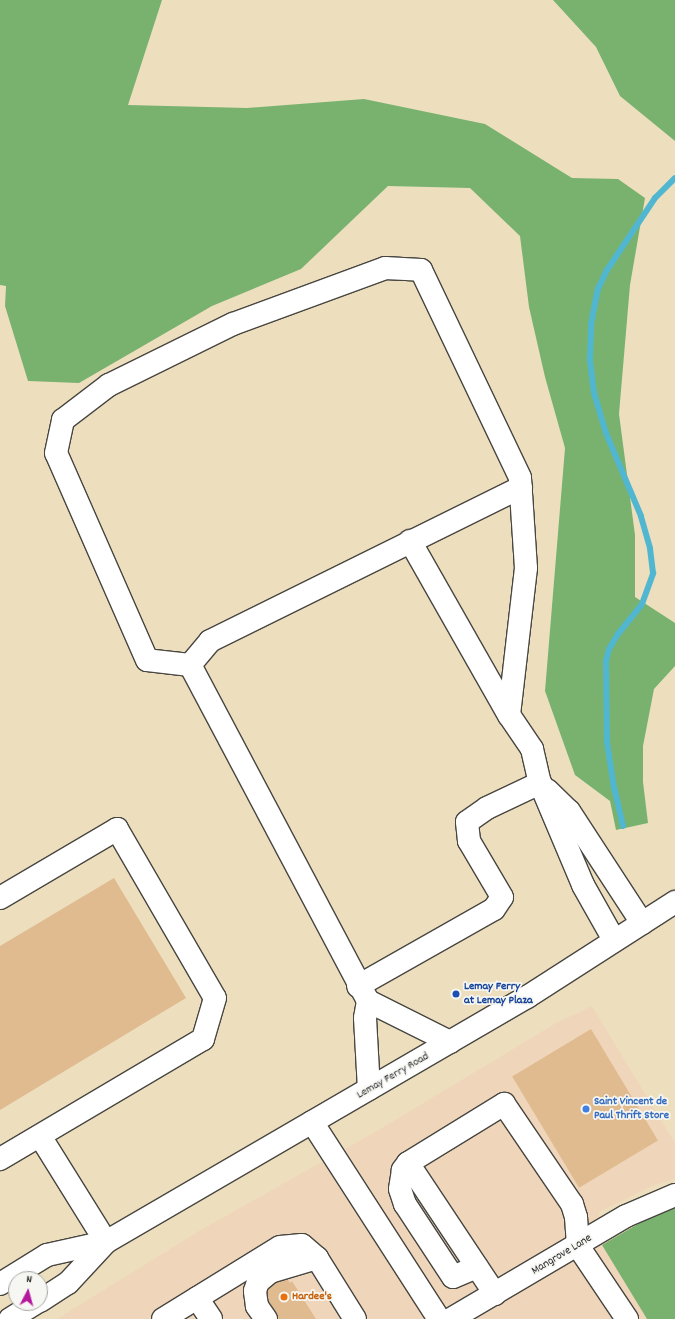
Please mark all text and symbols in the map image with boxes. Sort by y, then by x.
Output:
place label: Lemay Ferry at Lemay Plaza [464,980,533,1008]
marker: Lemay Ferry at Lemay Plaza [451,989,461,999]
street label: Lemay Ferry Road [354,1049,432,1103]
place label: Saint Vincent de Paul Thrift Store [594,1095,669,1123]
marker: Saint Vincent de Paul Thrift Store [581,1104,591,1114]
street label: Mangrove Lane [529,1231,595,1279]
north arrow [8,1271,48,1311]
text: N [26,1272,33,1288]
place label: Hardee's [292,1290,332,1304]
marker: Hardee's [279,1292,289,1302]

